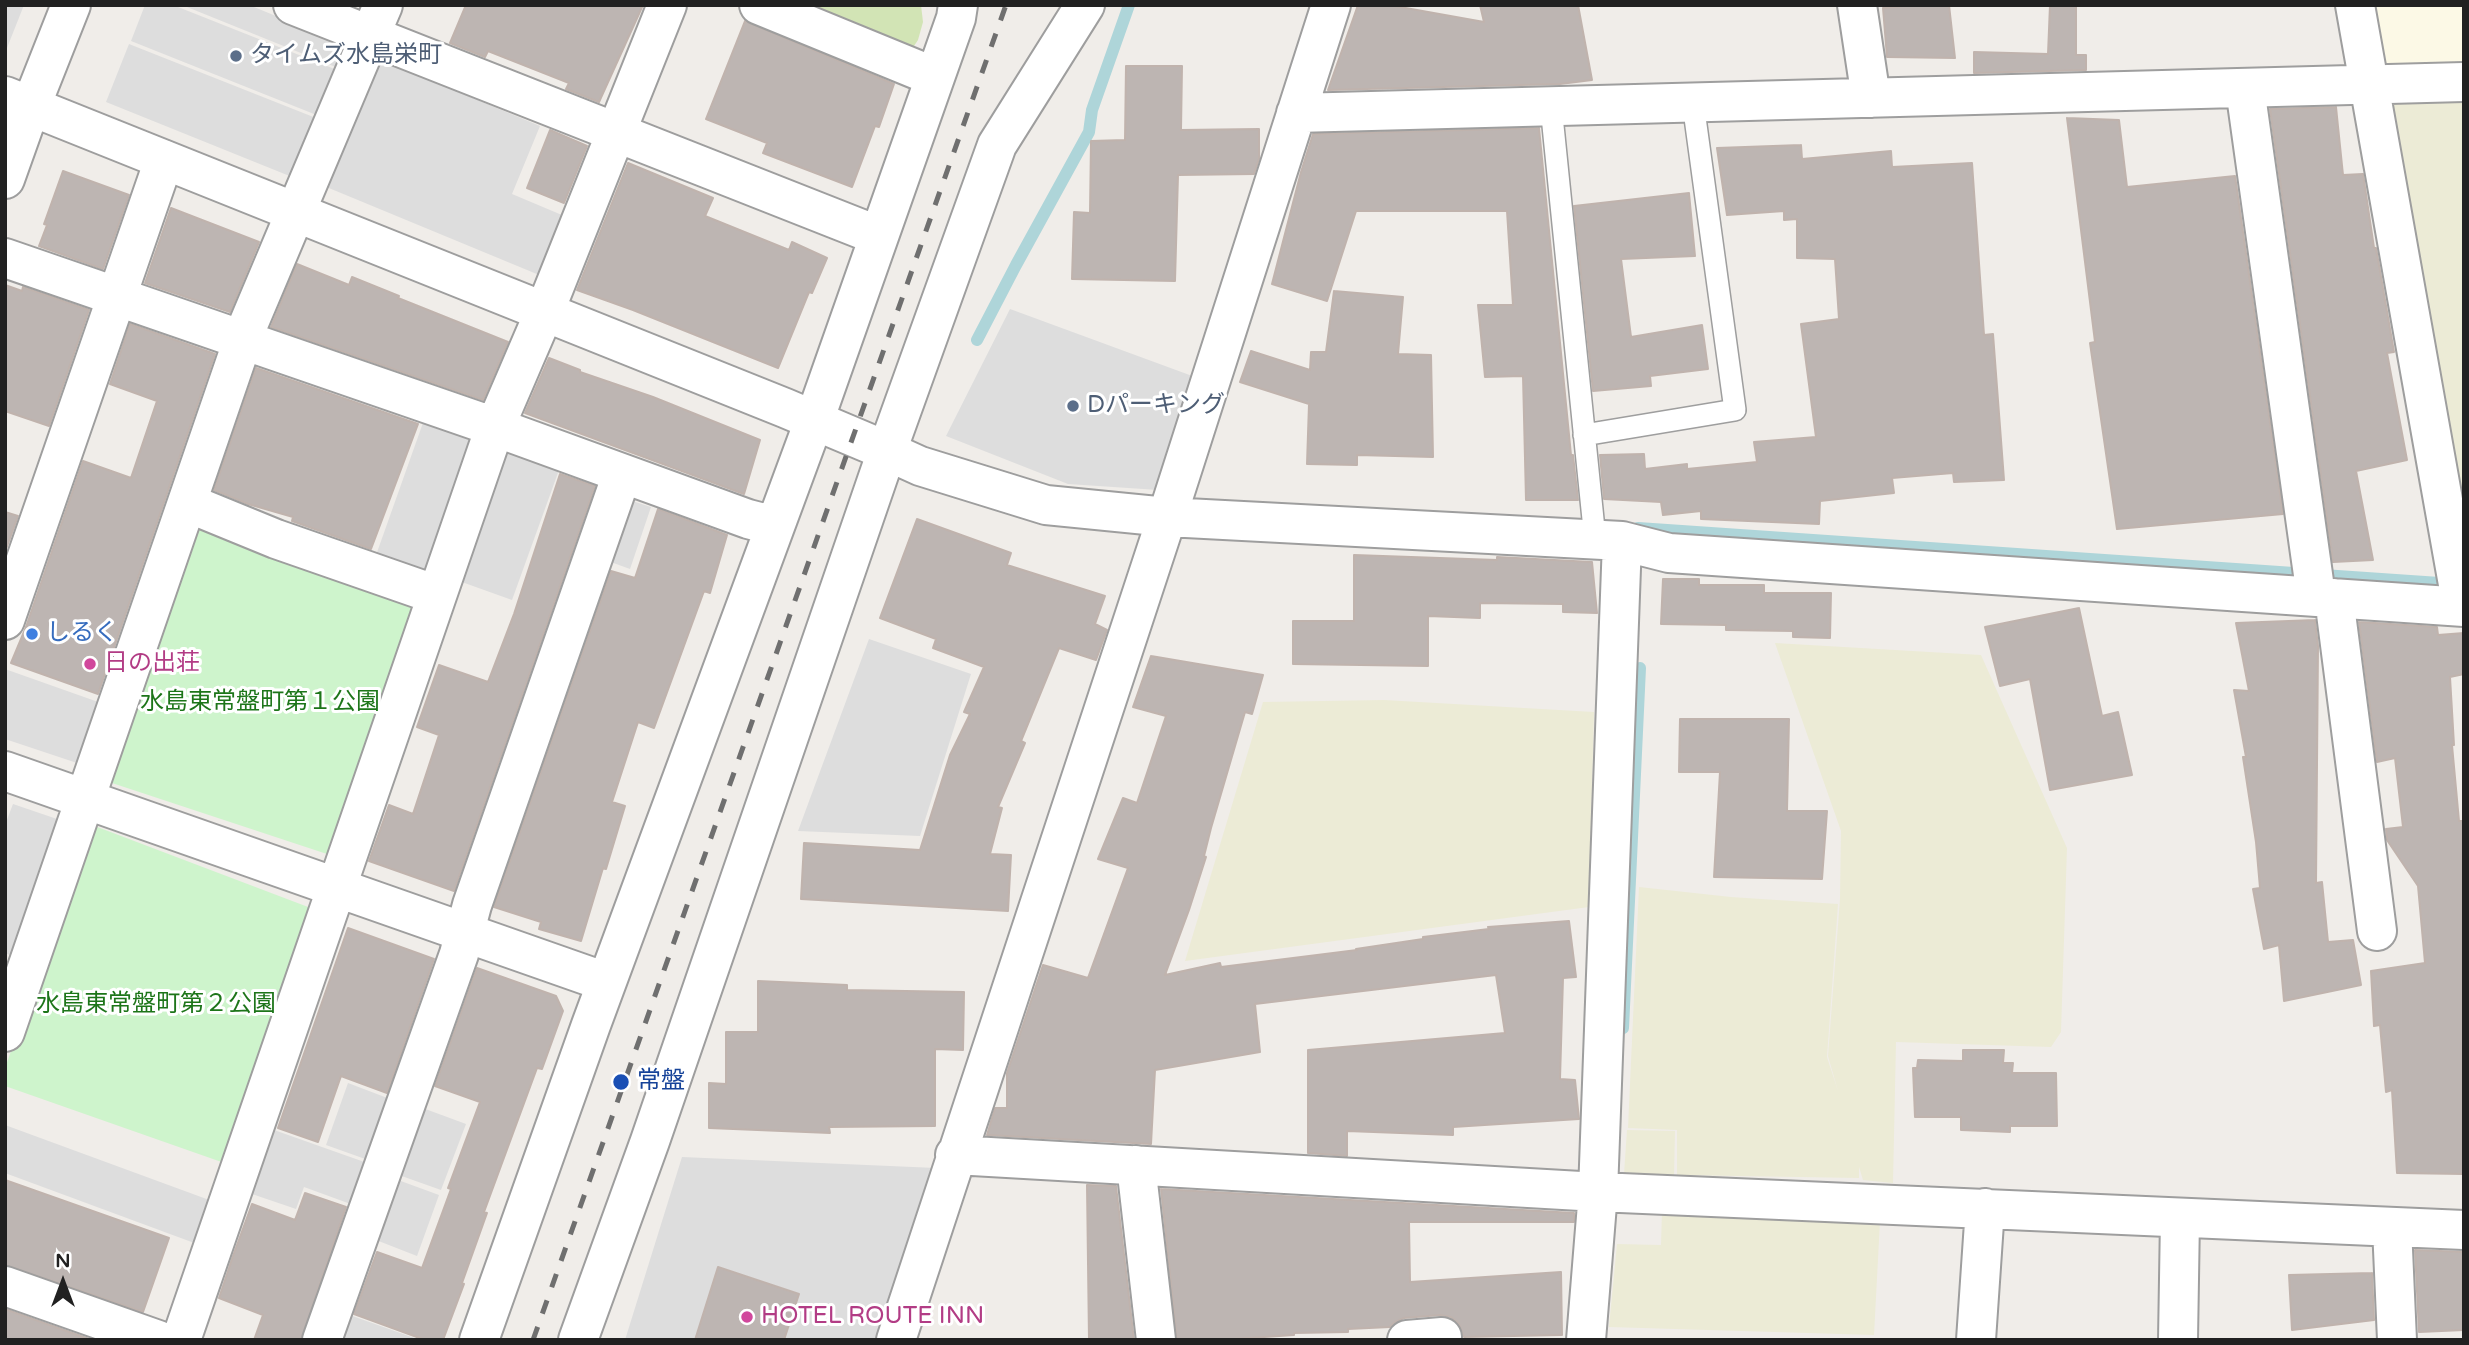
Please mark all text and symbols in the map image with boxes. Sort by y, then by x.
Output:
place label: タイムズ水島栄町 [250,42,442,70]
marker: タイムズ水島栄町 [228,48,244,64]
place label: Dパーキング [1087,392,1225,420]
marker: Dパーキング [1065,398,1081,414]
place label: しるく [46,620,118,648]
marker: しるく [24,626,40,642]
place label: 日の出荘 [104,650,200,678]
marker: 日の出荘 [82,656,98,672]
park label: 水島東常盤町第１公園 [140,689,380,717]
park label: 水島東常盤町第２公園 [36,991,276,1019]
place label: 常盤 [637,1068,685,1096]
marker: 常盤 [611,1072,631,1092]
north arrow [28,1247,98,1317]
text: N [55,1250,71,1272]
place label: HOTEL ROUTE INN [761,1303,984,1331]
marker: HOTEL ROUTE INN [739,1309,755,1325]

